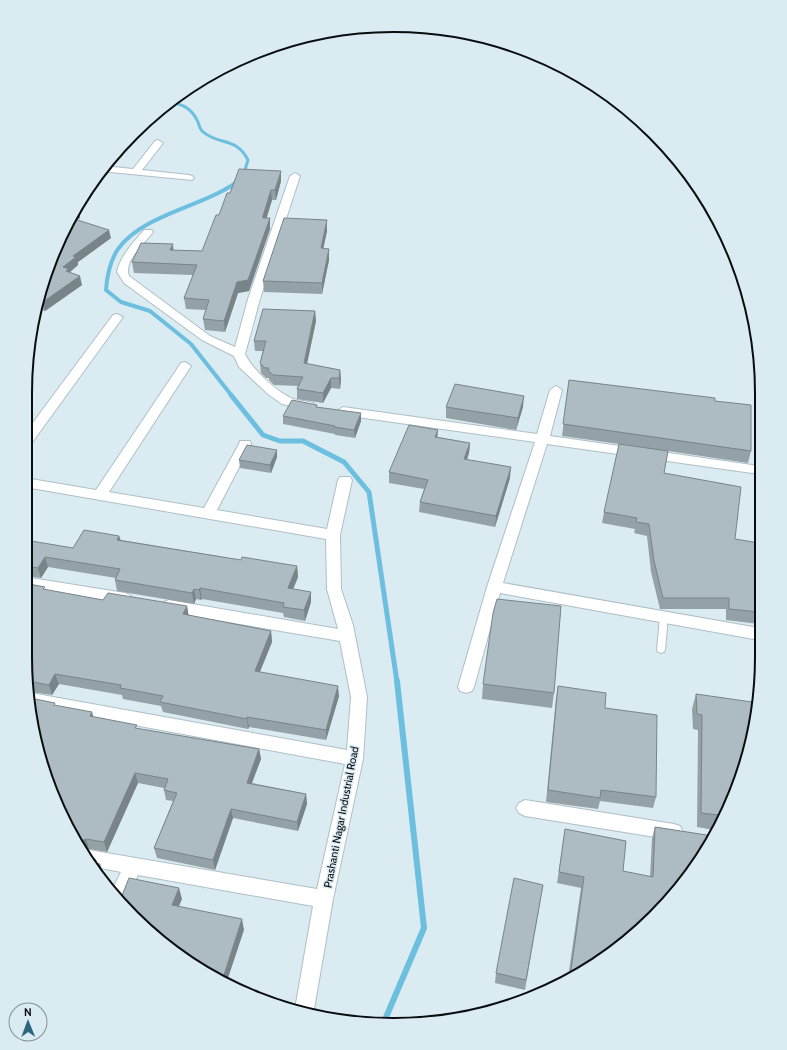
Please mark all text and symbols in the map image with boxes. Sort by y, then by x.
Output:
street label: Prashanti Nagar Industrial Road [320,745,362,889]
north arrow [8,1002,48,1042]
text: N [24,1005,32,1019]

